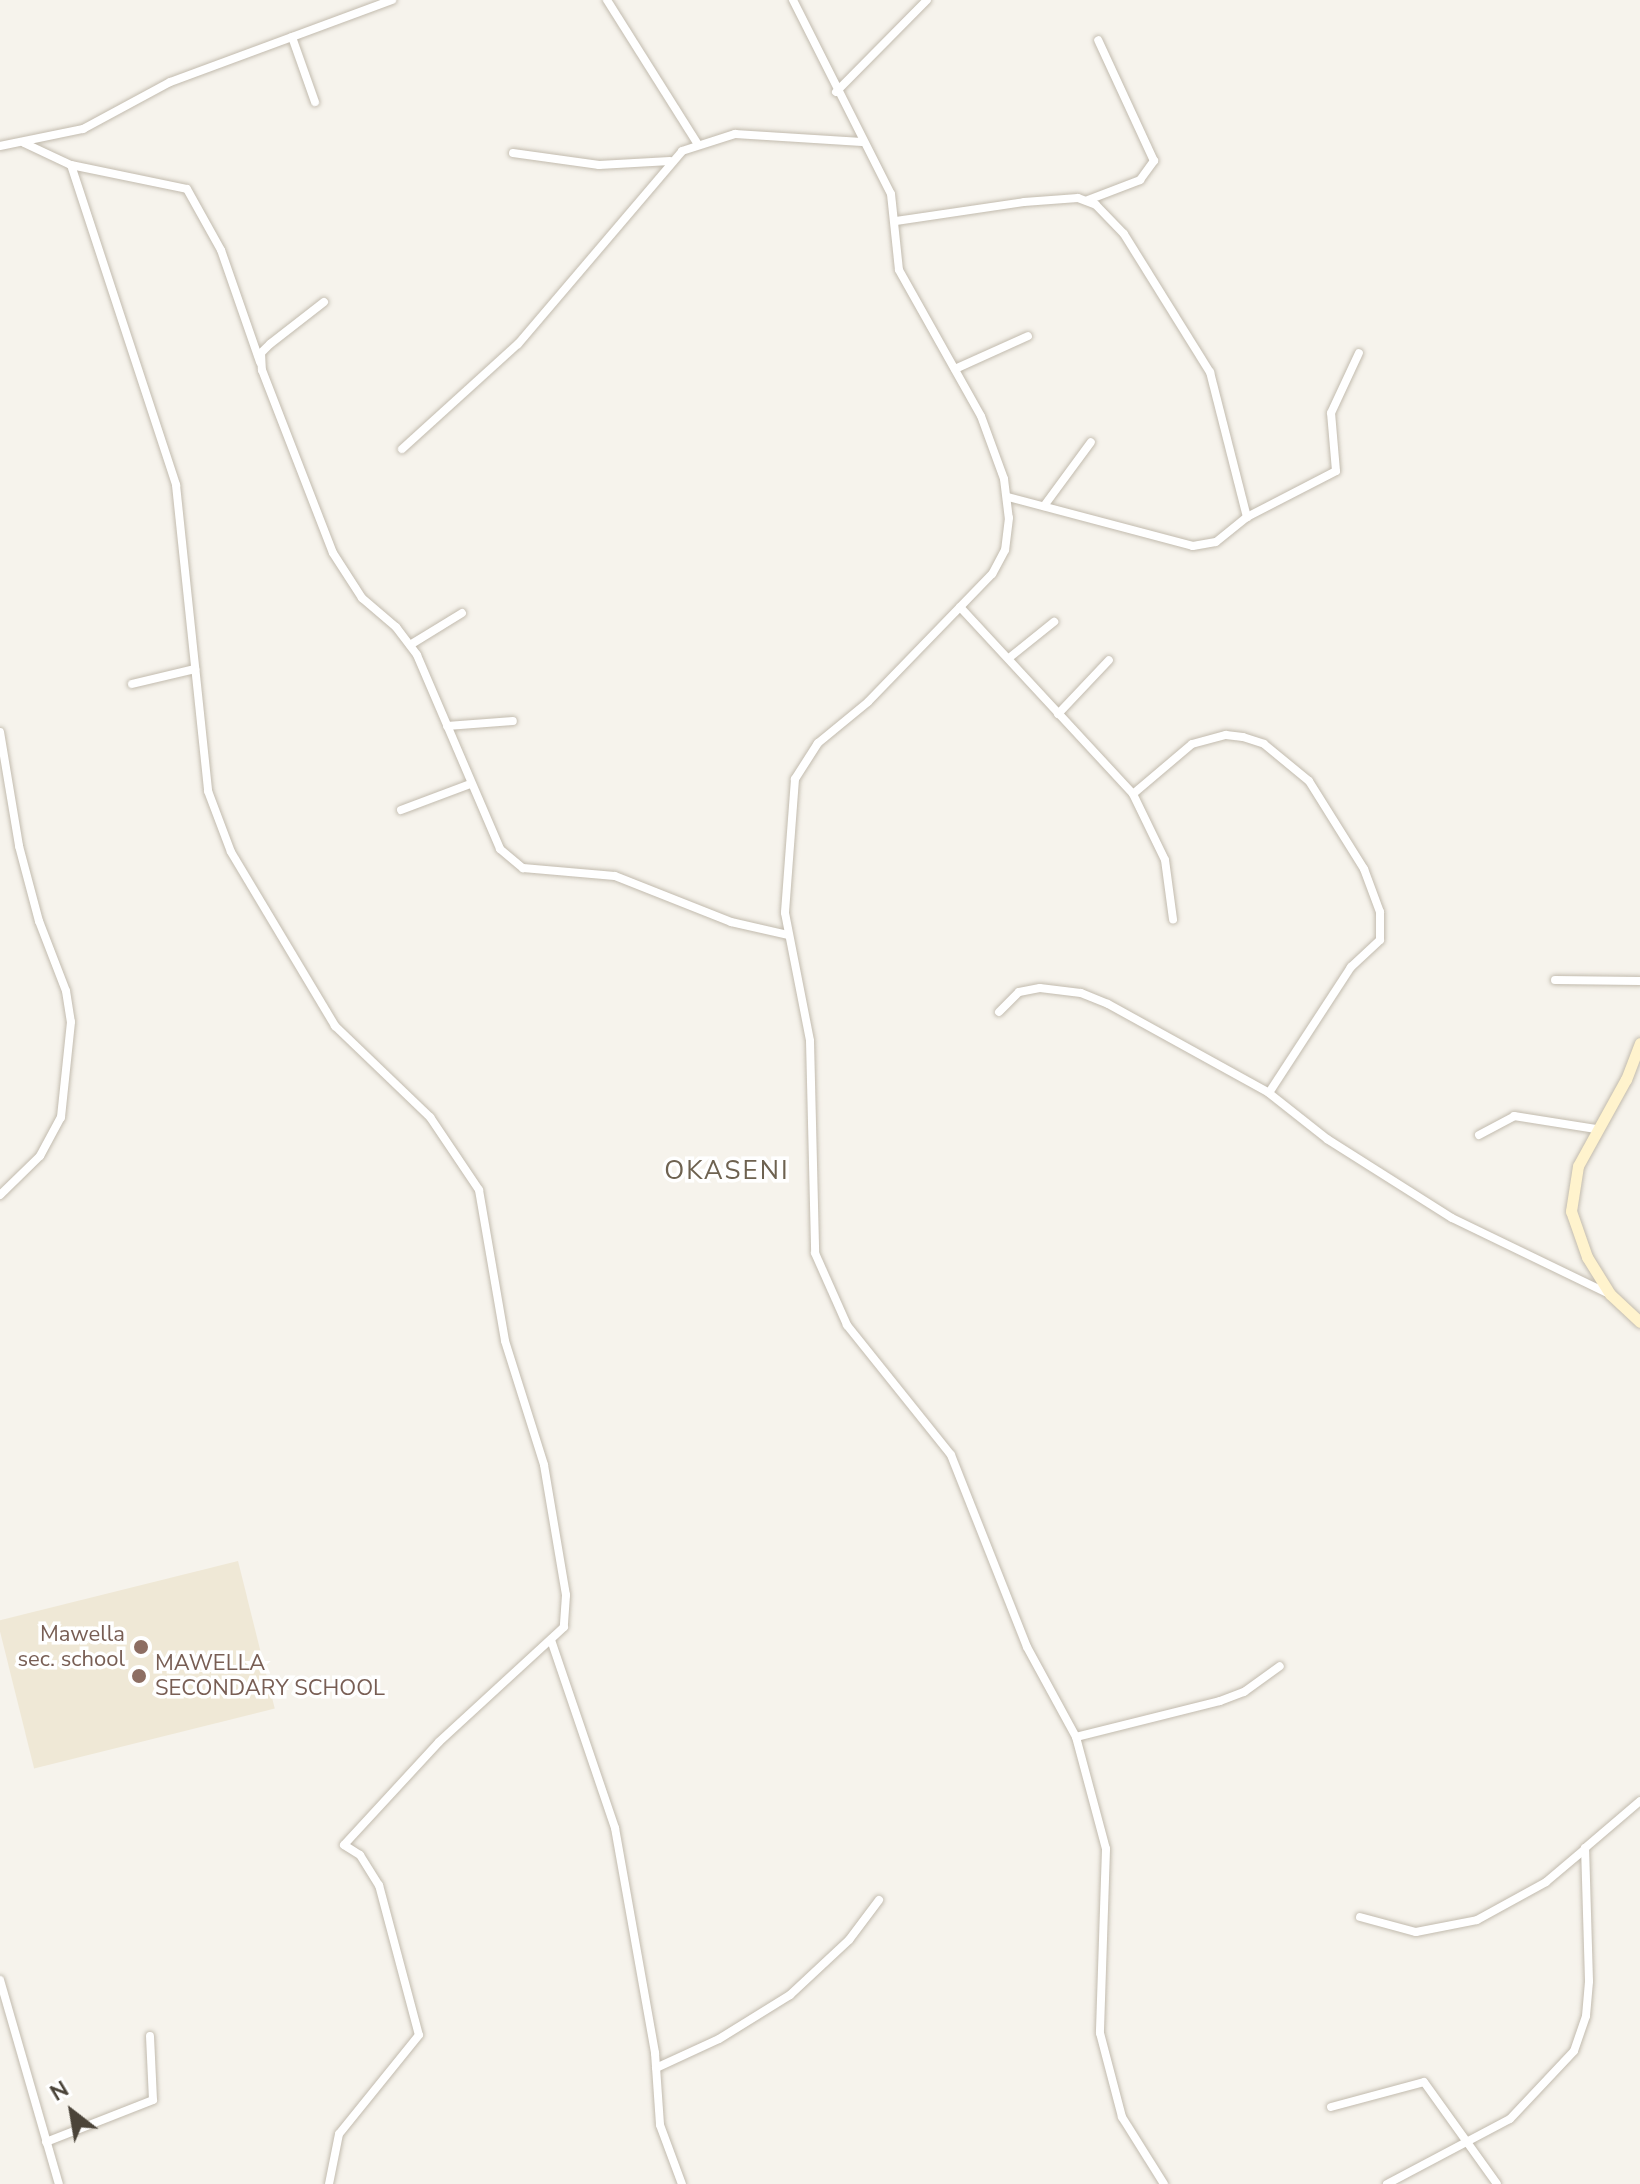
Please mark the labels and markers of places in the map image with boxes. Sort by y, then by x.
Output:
place label: Mawella sec. school [17,1621,125,1672]
marker: Mawella sec. school [132,1638,150,1656]
place label: MAWELLA SECONDARY SCHOOL [155,1650,385,1702]
marker: MAWELLA SECONDARY SCHOOL [130,1667,148,1685]

